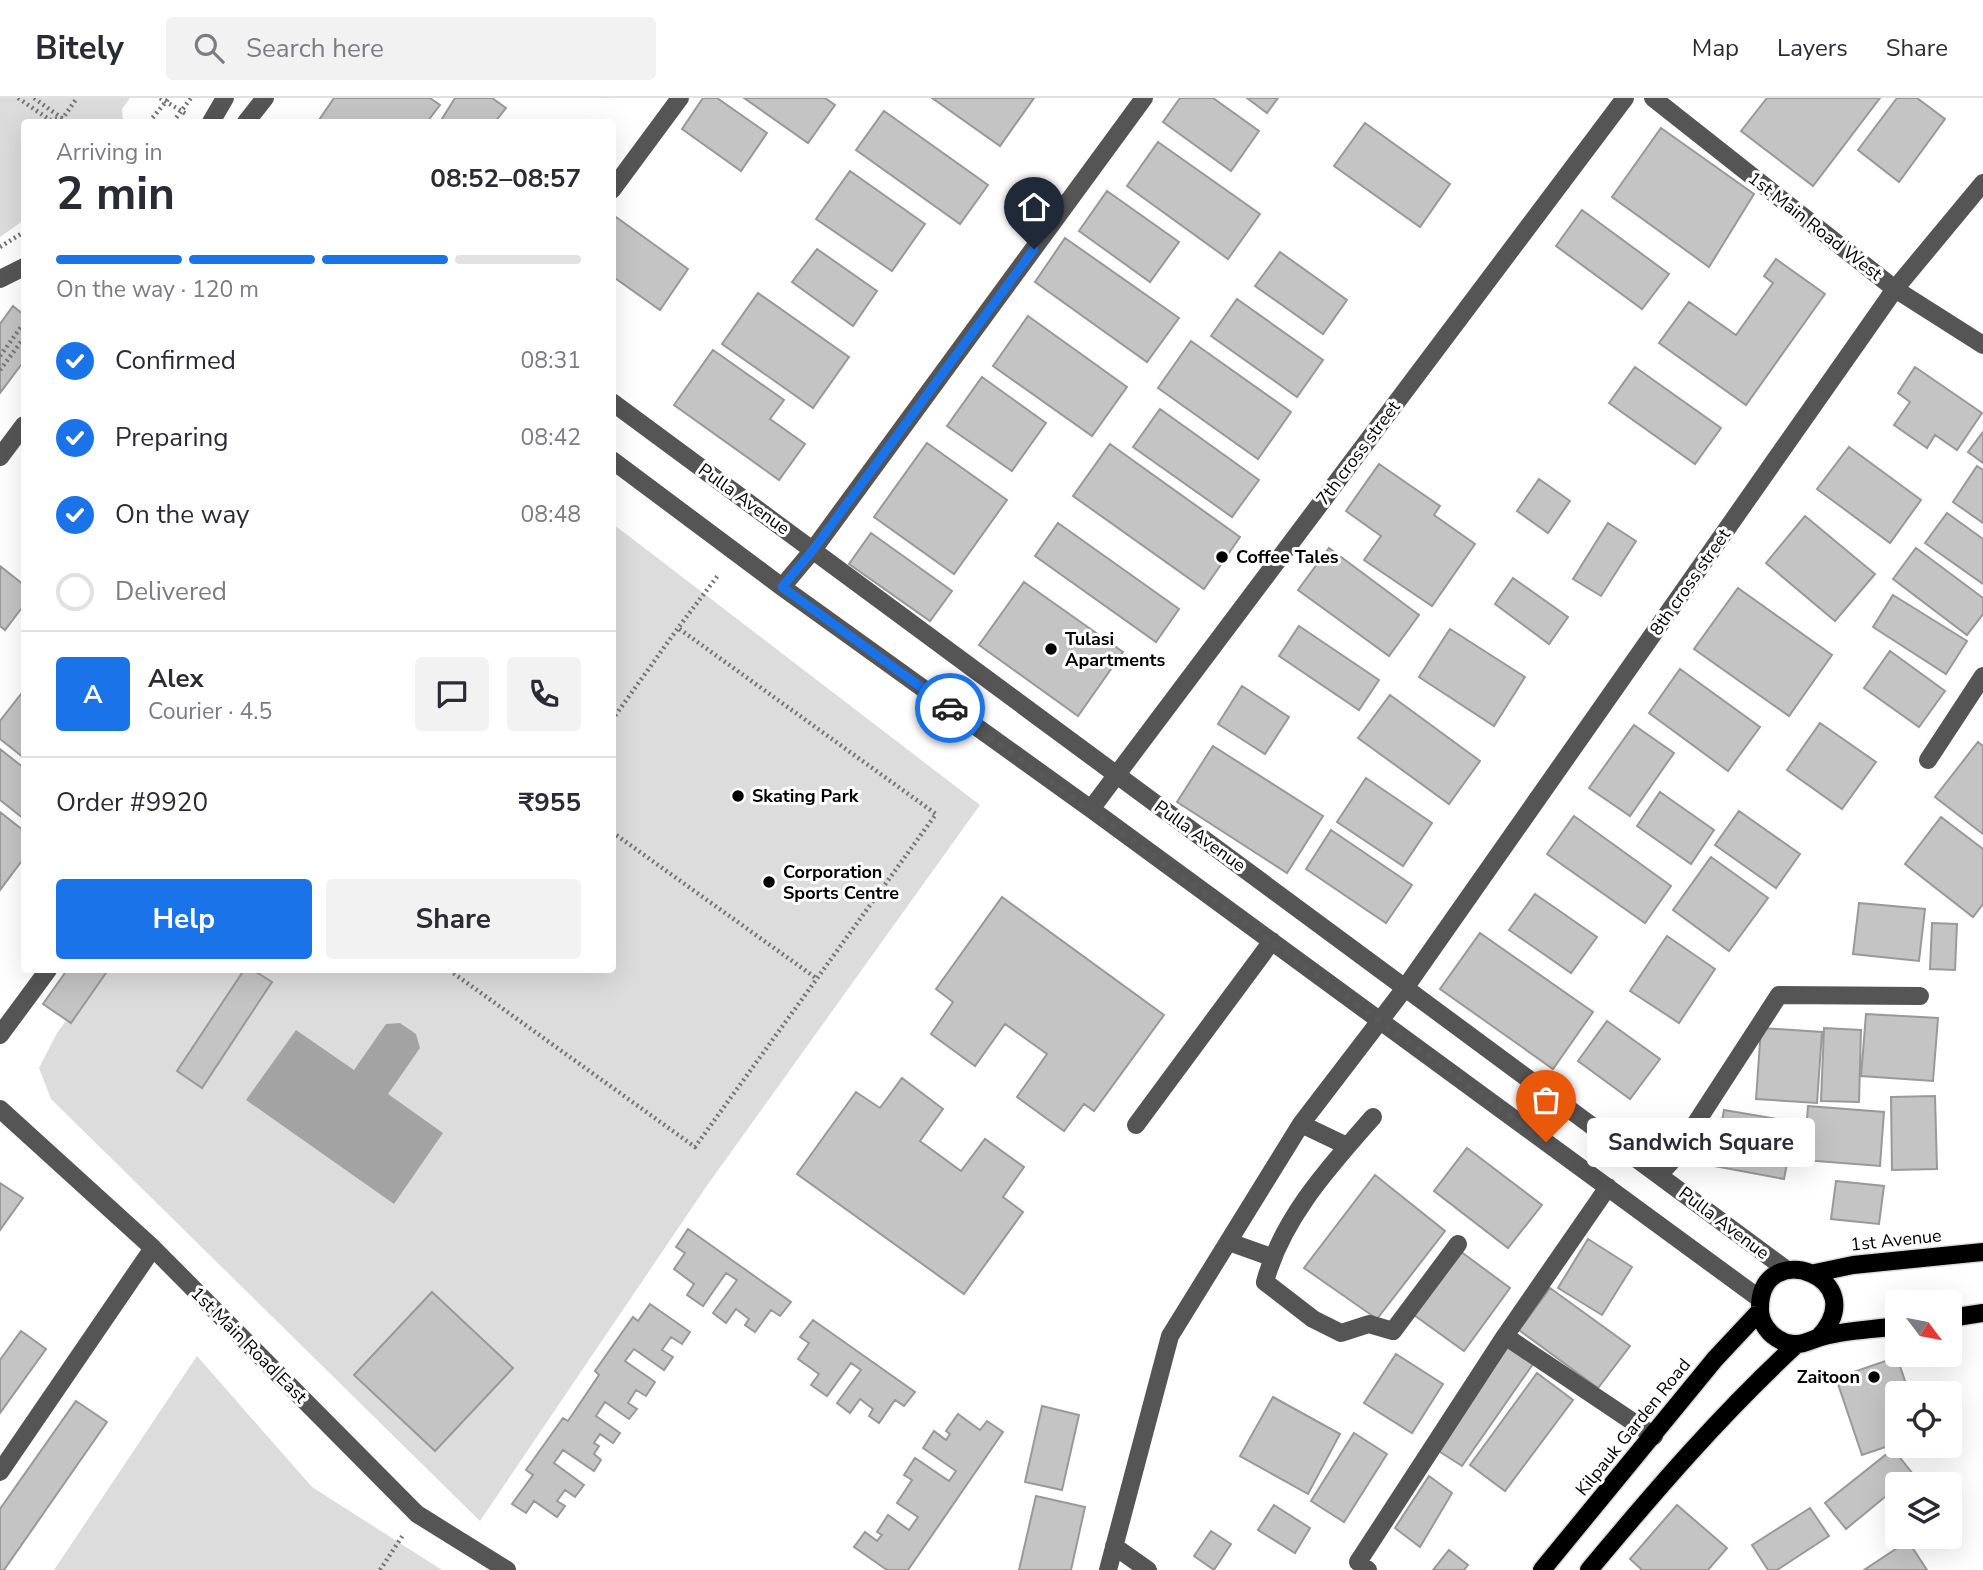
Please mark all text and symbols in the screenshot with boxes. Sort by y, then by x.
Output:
search box [166,17,656,80]
text: Bitely [35,26,124,71]
icon: search [190,29,228,67]
text: Search here [246,31,384,66]
text: Map [1692,32,1739,64]
text: Layers [1777,32,1848,64]
text: Share [1886,32,1948,64]
text: Arriving in [56,137,163,168]
text: 08:52–08:57 [430,161,581,196]
text: 2 min [56,162,175,225]
street label: 1st Main Road West [1743,166,1888,286]
pin [1004,177,1064,249]
icon: home [1015,188,1053,226]
text: On the way · 120 m [56,274,259,305]
icon: check [56,342,94,380]
text: Confirmed [115,343,236,378]
text: 08:31 [521,345,581,376]
street label: 7th cross street [1311,395,1406,510]
icon: check [56,419,94,457]
text: Preparing [115,420,228,455]
text: 08:42 [521,422,581,453]
street label: Pulla Avenue [693,458,795,540]
icon: check [56,496,94,534]
text: On the way [115,497,249,532]
text: 08:48 [521,499,581,530]
street label: 8th cross street [1644,523,1736,640]
place label: Coffee Tales [1236,545,1339,569]
marker: Coffee Tales [1214,549,1230,565]
text: Delivered [115,574,227,609]
place label: Tulasi Apartments [1065,627,1165,672]
marker: Tulasi Apartments [1043,641,1059,657]
button: chat [415,657,489,731]
button: phone [507,657,581,731]
text: Alex [148,661,204,696]
courier [915,673,985,743]
text: A [83,677,103,712]
icon: car [931,689,969,727]
text: Courier · 4.5 [148,696,272,727]
place label: Skating Park [752,784,859,808]
text: Order #9920 [56,785,208,820]
text: ₹955 [519,785,581,820]
marker: Skating Park [730,788,746,804]
street label: Pulla Avenue [1149,795,1251,877]
place label: Corporation Sports Centre [783,860,899,905]
marker: Corporation Sports Centre [761,874,777,890]
button: Help [56,879,312,959]
button: Share [326,879,581,959]
pin [1516,1070,1576,1142]
icon: bag [1527,1081,1565,1119]
callout: Sandwich Square [1588,1118,1816,1166]
text: Sandwich Square [1608,1127,1794,1158]
street label: Pulla Avenue [1674,1181,1774,1265]
street label: 1st Avenue [1849,1223,1943,1257]
street label: 1st Main Road East [186,1282,313,1409]
north arrow [1885,1290,1962,1367]
map controls [1885,1290,1962,1549]
street label: Kilpauk Garden Road [1570,1353,1696,1501]
place label: Zaitoon [1797,1365,1860,1389]
marker: Zaitoon [1866,1369,1882,1385]
button: locate [1885,1381,1962,1458]
button: layers [1885,1472,1962,1549]

